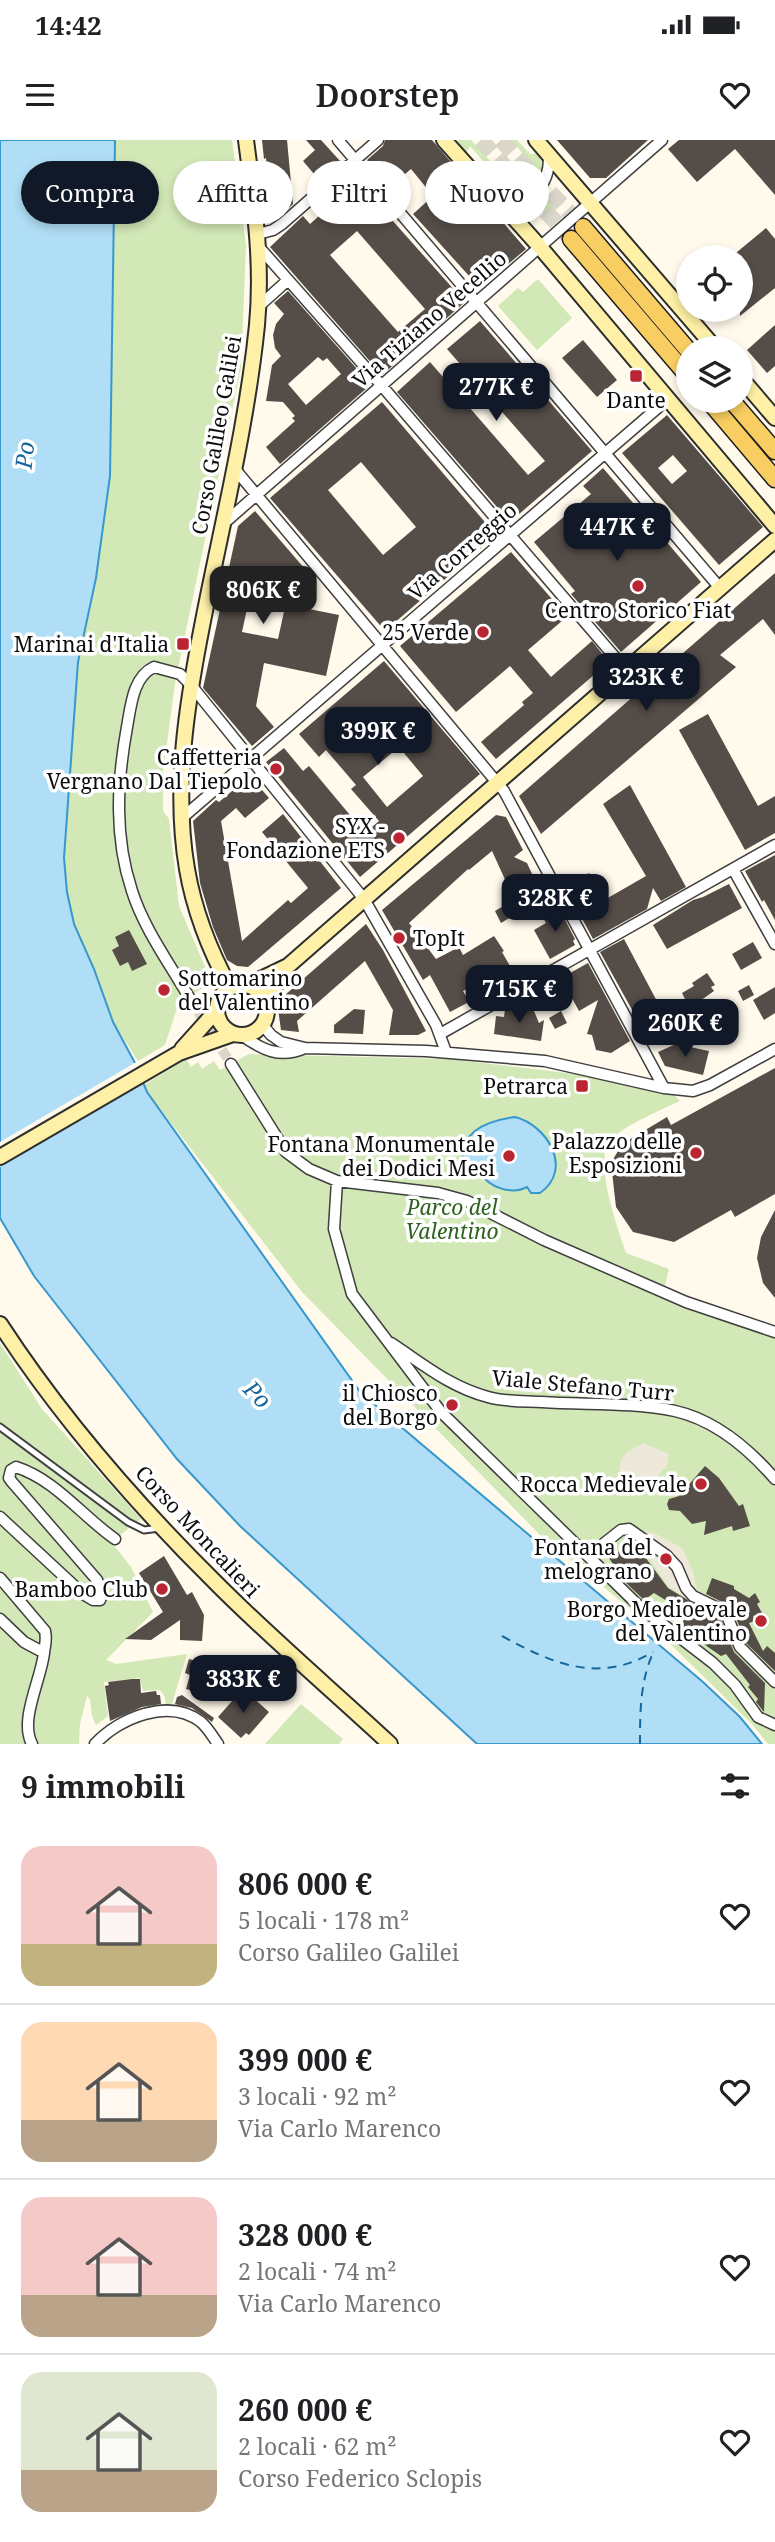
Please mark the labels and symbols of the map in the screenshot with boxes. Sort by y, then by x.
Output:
street label: Via Tiziano Vecellio [346,244,512,394]
street label: Corso Galileo Galilei [185,333,247,537]
pin: 277K € [439,364,553,423]
marker: Dante [628,368,644,384]
place label: Dante [606,386,666,414]
water label: Po [7,440,41,471]
street label: Via Correggio [402,496,522,606]
pin: 447K € [560,504,674,563]
pin: 806K € [206,566,320,626]
marker: Centro Storico Fiat [630,578,646,594]
place label: Centro Storico Fiat [545,596,731,624]
place label: 25 Verde [382,618,469,646]
marker: 25 Verde [475,624,491,640]
place label: Marinai d'Italia [14,630,169,658]
marker: Marinai d'Italia [175,636,191,652]
pin: 323K € [589,654,703,713]
pin: 399K € [321,708,435,767]
place label: Caffetteria Vergnano Dal Tiepolo [47,743,262,795]
marker: Caffetteria Vergnano Dal Tiepolo [268,761,284,777]
place label: SYX - Fondazione ETS [226,812,385,864]
marker: SYX - Fondazione ETS [391,830,407,846]
pin: 328K € [498,874,612,934]
place label: TopIt [413,924,465,952]
marker: TopIt [391,930,407,946]
place label: Sottomarino del Valentino [178,964,310,1016]
pin: 715K € [462,966,576,1025]
marker: Sottomarino del Valentino [156,982,172,998]
pin: 260K € [628,1000,742,1059]
place label: Petrarca [483,1072,568,1100]
marker: Petrarca [574,1078,590,1094]
place label: Palazzo delle Esposizioni [552,1127,682,1179]
place label: Fontana Monumentale dei Dodici Mesi [267,1130,495,1182]
marker: Palazzo delle Esposizioni [688,1145,704,1161]
marker: Fontana Monumentale dei Dodici Mesi [501,1148,517,1164]
park label: Parco del Valentino [405,1193,499,1245]
street label: Viale Stefano Turr [491,1363,675,1407]
water label: Po [236,1372,279,1415]
place label: il Chiosco del Borgo [342,1379,438,1431]
marker: il Chiosco del Borgo [444,1397,460,1413]
street label: Corso Moncalieri [130,1459,267,1603]
place label: Rocca Medievale [520,1470,687,1498]
marker: Rocca Medievale [693,1476,709,1492]
place label: Fontana del melograno [534,1533,652,1585]
marker: Fontana del melograno [658,1551,674,1567]
place label: Bamboo Club [14,1575,148,1603]
marker: Bamboo Club [154,1581,170,1597]
place label: Borgo Medioevale del Valentino [567,1595,747,1647]
marker: Borgo Medioevale del Valentino [753,1613,769,1629]
pin: 383K € [186,1656,300,1715]

